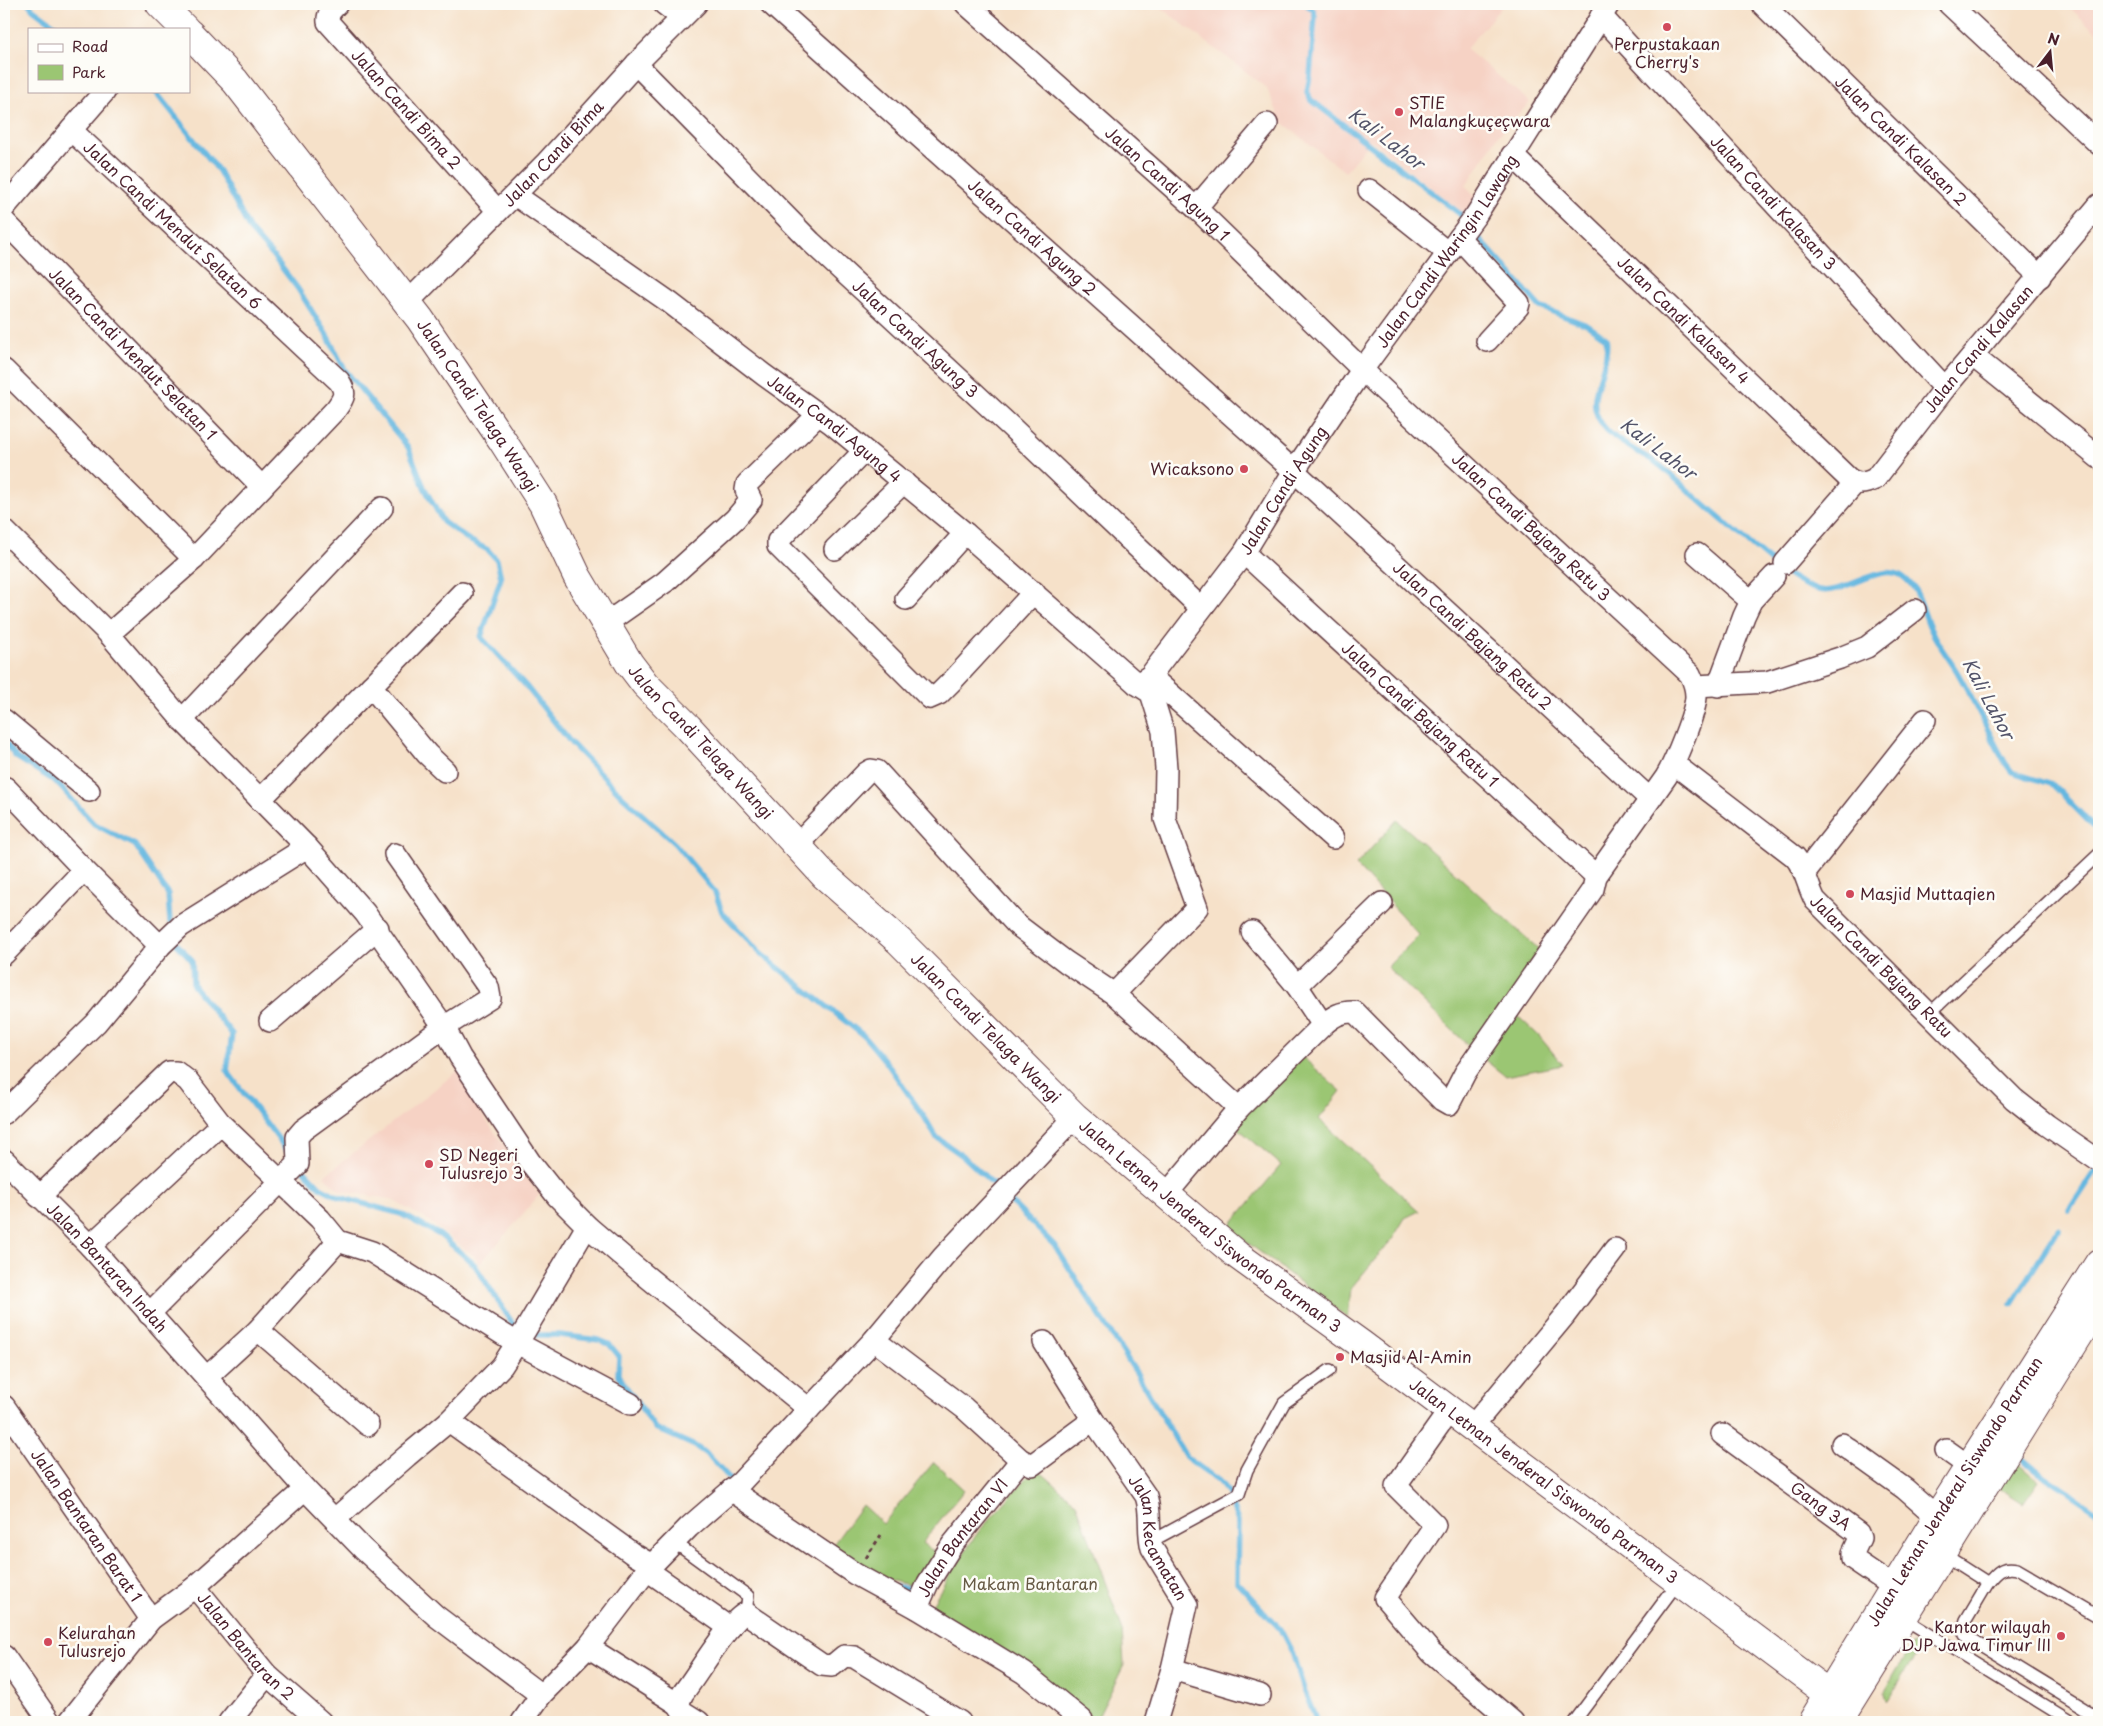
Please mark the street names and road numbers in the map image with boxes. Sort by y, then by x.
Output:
street label: Jalan Candi Bima 2 [346,43,468,174]
street label: Jalan Candi Kalasan 2 [1830,69,1973,210]
street label: Jalan Candi Bima [496,94,608,211]
street label: Jalan Candi Agung 1 [1100,120,1236,246]
street label: Jalan Candi Kalasan 3 [1706,129,1843,275]
street label: Jalan Candi Mendut Selatan 6 [79,135,268,314]
street label: Jalan Candi Waringin Lawang [1369,149,1522,352]
street label: Jalan Candi Agung 2 [963,172,1102,300]
street label: Jalan Candi Kalasan 4 [1613,250,1756,389]
street label: Jalan Candi Mendut Selatan 1 [44,261,223,445]
street label: Jalan Candi Agung 3 [848,273,985,403]
street label: Jalan Candi Kalasan [1917,279,2038,417]
street label: Jalan Candi Telaga Wangi [412,314,545,496]
street label: Jalan Candi Agung 4 [763,368,908,488]
street label: Jalan Candi Agung [1233,421,1332,559]
street label: Jalan Candi Bajang Ratu 3 [1447,446,1617,606]
street label: Jalan Candi Bajang Ratu 2 [1388,555,1558,715]
street label: Jalan Candi Bajang Ratu 1 [1337,636,1505,792]
street label: Jalan Candi Telaga Wangi [623,659,780,824]
street label: Jalan Candi Bajang Ratu [1805,889,1959,1042]
street label: Jalan Candi Telaga Wangi [906,947,1067,1108]
street label: Jalan Letnan Jenderal Siswondo Parman 3 [1074,1113,1347,1338]
street label: Jalan Bantaran Indah [42,1196,174,1337]
street label: Jalan Letnan Jenderal Siswondo Parman [1860,1351,2047,1631]
street label: Jalan Letnan Jenderal Siswondo Parman 3 [1405,1371,1684,1589]
street label: Jalan Bantaran Barat 1 [26,1443,149,1606]
street label: Jalan Kecamatan [1123,1469,1194,1604]
street label: Jalan Bantaran VI [910,1473,1013,1601]
street label: Gang 3A [1786,1475,1857,1535]
street label: Jalan Bantaran 2 [192,1586,300,1705]

